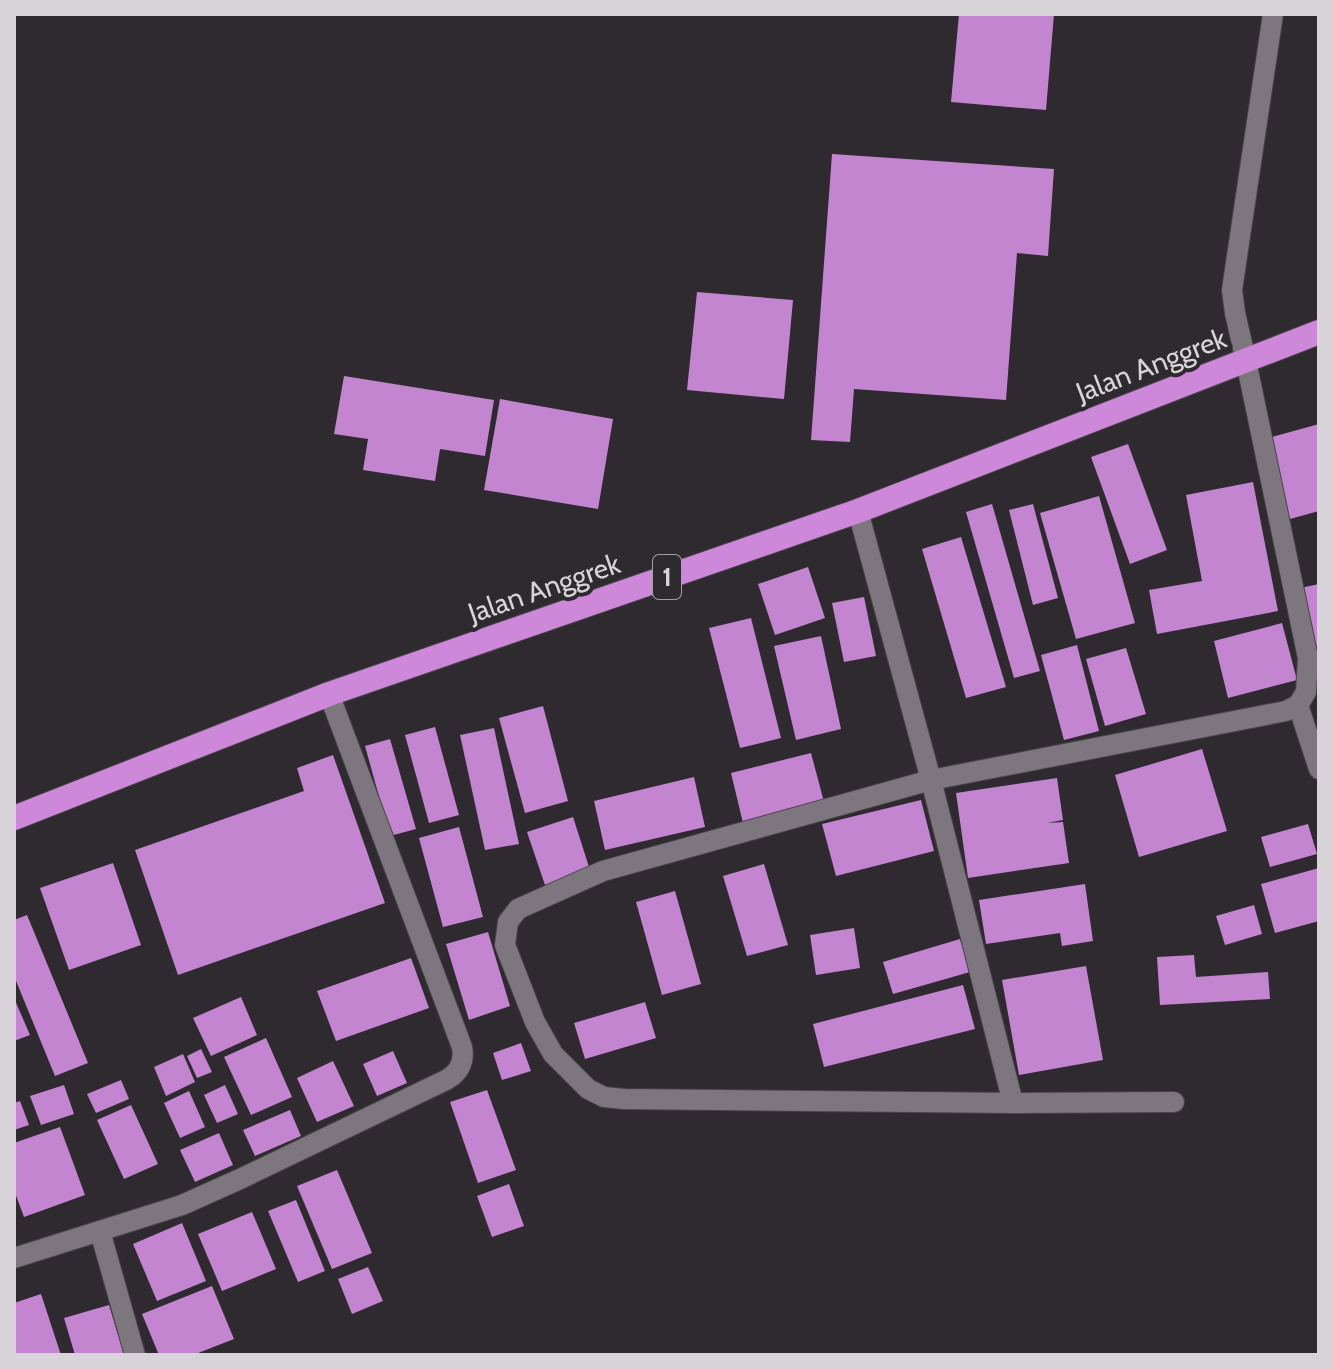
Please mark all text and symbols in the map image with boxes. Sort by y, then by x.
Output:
street label: Jalan Anggrek [1070,321,1231,410]
street label: Jalan Anggrek [463,546,625,630]
road number: 1 [653,555,681,599]

